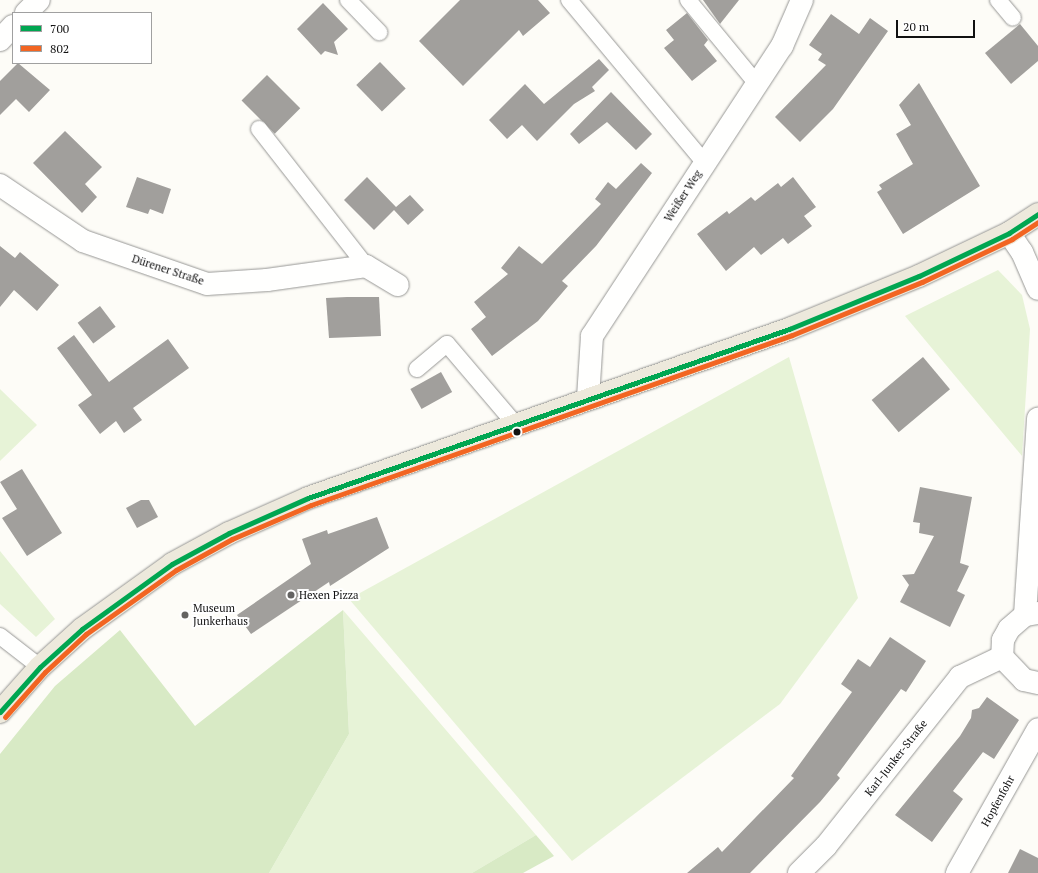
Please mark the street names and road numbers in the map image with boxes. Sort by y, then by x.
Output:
street label: Weißer Weg [661,168,705,224]
street label: Dürener Straße [130,252,206,288]
street label: Karl-Junker-Straße [862,717,930,799]
street label: Hopfenfohr [979,773,1017,829]

